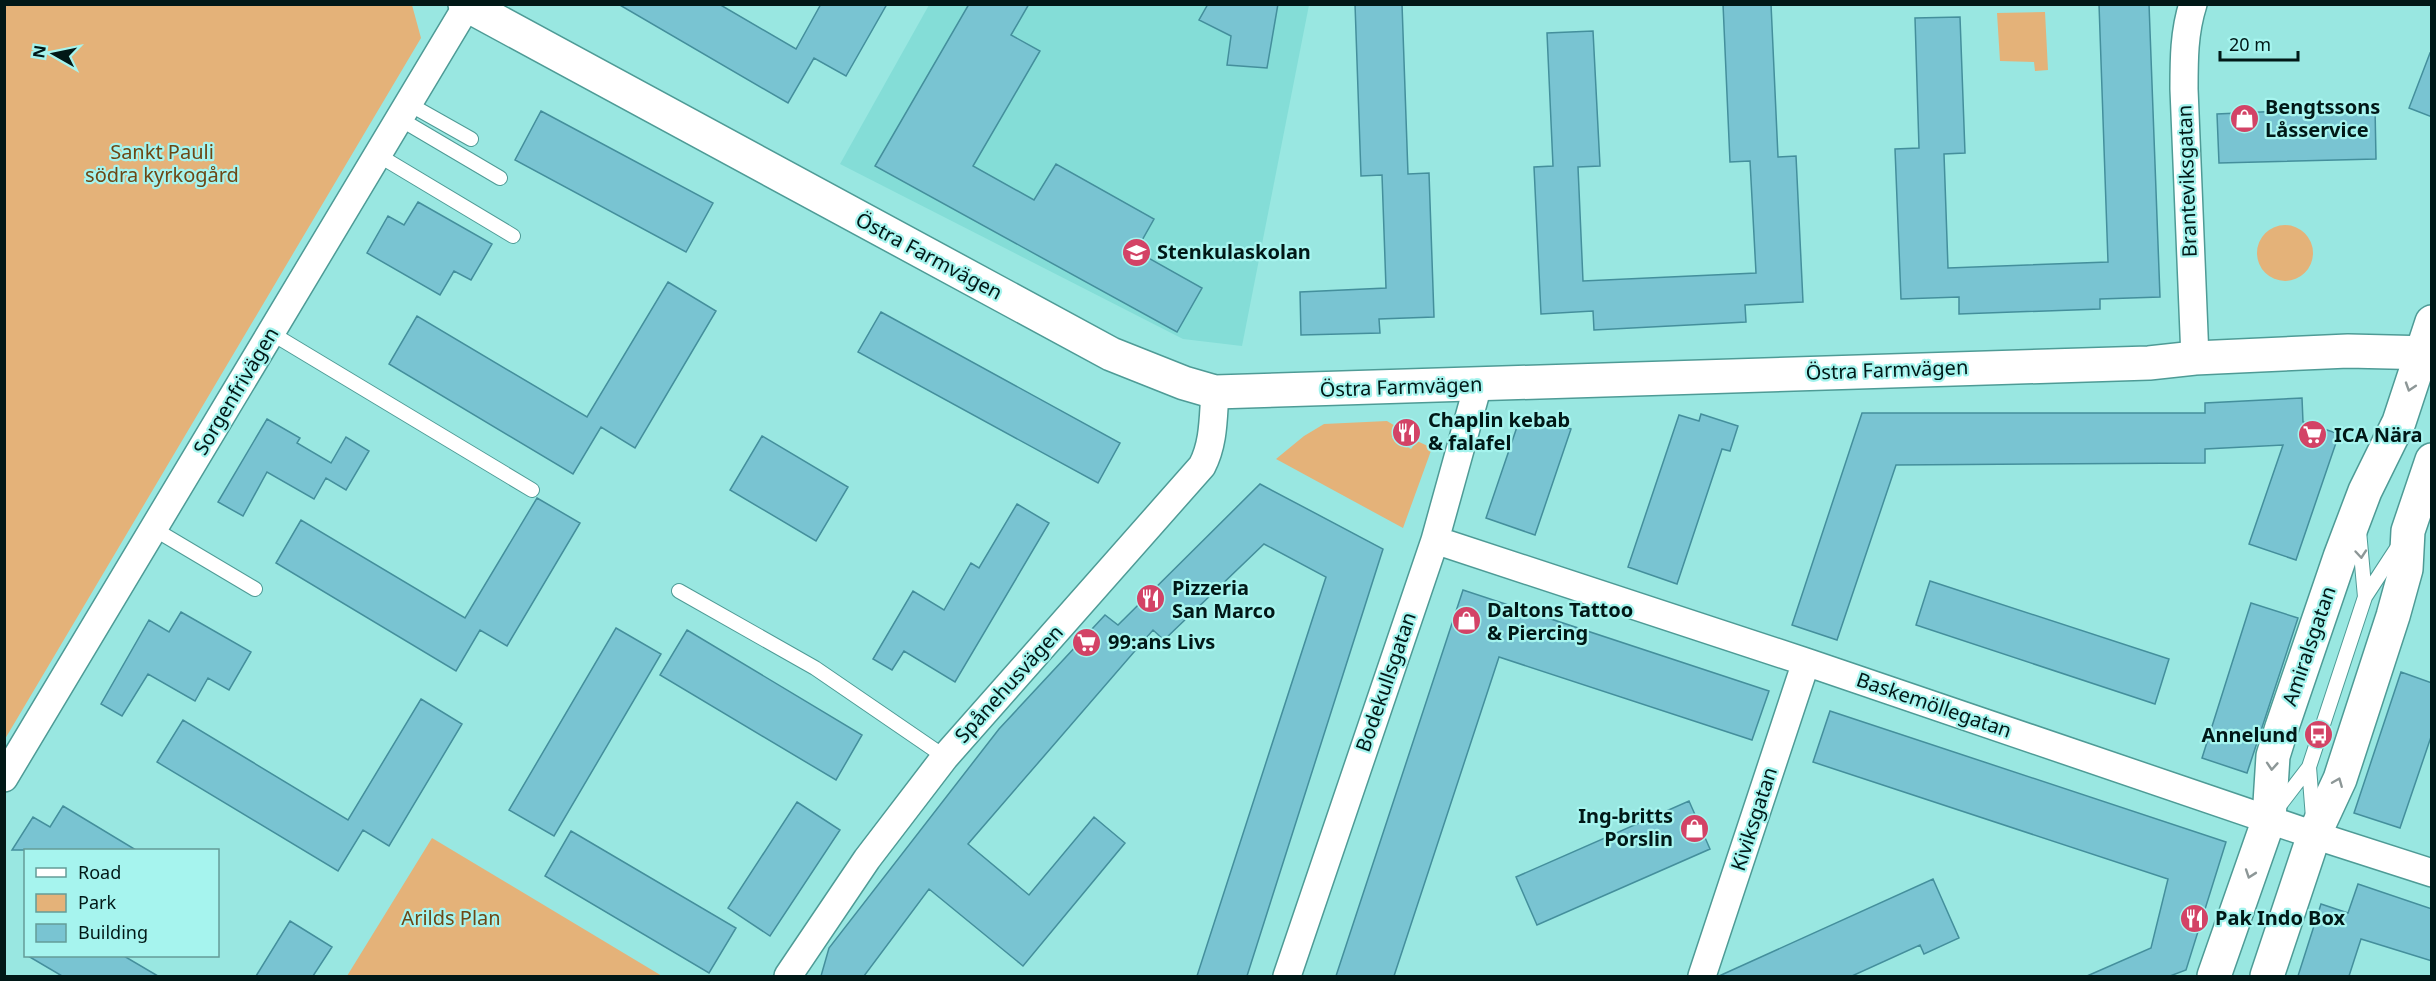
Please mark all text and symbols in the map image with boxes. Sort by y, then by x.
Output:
north arrow [24,24,84,84]
scale bar [2220,24,2298,62]
text: 20 m [2229,32,2271,56]
text: N [27,44,51,60]
place label: Bengtssons Låsservice [2265,93,2380,143]
shop icon: Bengtssons Låsservice [2228,103,2260,135]
street label: Branteviksgatan [2170,104,2203,258]
park label: Sankt Pauli södra kyrkogård [85,138,239,188]
street label: Östra Farmvägen [851,205,1007,306]
school or university icon: Stenkulaskolan [1120,236,1152,268]
place label: Stenkulaskolan [1157,238,1311,265]
street label: Sorgenfrivägen [187,322,284,460]
street label: Östra Farmvägen [1805,353,1969,386]
street label: Östra Farmvägen [1319,370,1483,403]
one-way arrow [2405,381,2418,392]
place label: Chaplin kebab & falafel [1428,406,1570,456]
restaurant icon: Chaplin kebab & falafel [1391,416,1423,448]
supermarket icon: ICA Nära [2297,419,2329,451]
place label: ICA Nära [2334,421,2422,448]
one-way arrow [2354,549,2367,559]
place label: Pizzeria San Marco [1172,574,1275,624]
street label: Amiralsgatan [2275,582,2342,709]
restaurant icon: Pizzeria San Marco [1135,583,1167,615]
place label: Daltons Tattoo & Piercing [1487,596,1633,646]
shop icon: Daltons Tattoo & Piercing [1450,605,1482,637]
street label: Bodekullsgatan [1349,608,1422,755]
street label: Spånehusvägen [948,619,1069,748]
supermarket icon: 99:ans Livs [1071,626,1103,658]
place label: 99:ans Livs [1108,628,1215,655]
street label: Baskemöllegatan [1853,665,2015,744]
bus stop icon: Annelund [2303,719,2335,751]
place label: Annelund [2202,721,2298,748]
one-way arrow [2266,761,2279,770]
street label: Kiviksgatan [1724,764,1783,874]
one-way arrow [2331,778,2343,789]
place label: Ing-britts Porslin [1578,802,1673,852]
shop icon: Ing-britts Porslin [1678,812,1710,844]
legend [24,849,219,957]
text: Road [78,860,121,884]
one-way arrow [2244,868,2257,879]
text: Park [78,890,116,914]
restaurant icon: Pak Indo Box [2178,902,2210,934]
park label: Arilds Plan [401,904,501,931]
place label: Pak Indo Box [2215,904,2346,931]
text: Building [78,920,148,944]

